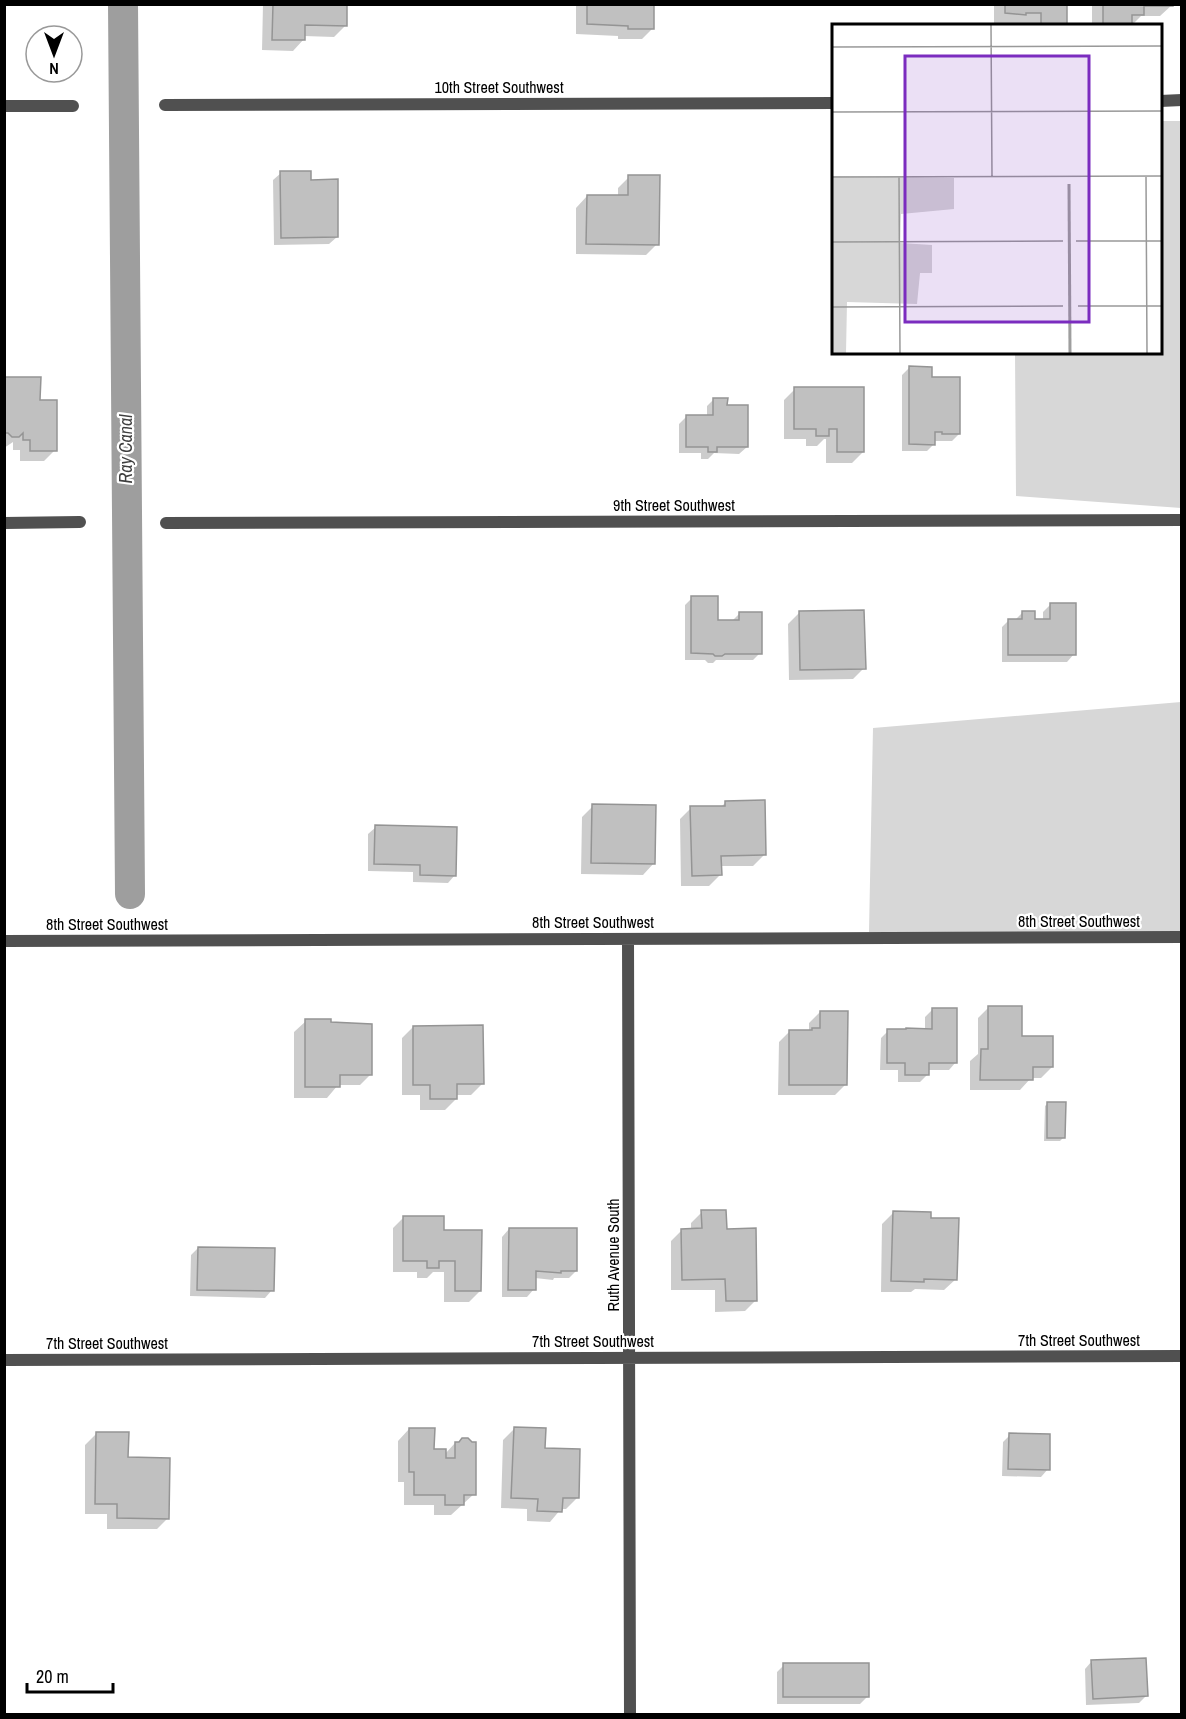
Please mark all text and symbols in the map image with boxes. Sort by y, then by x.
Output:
north arrow [24,24,84,84]
inset map [832,24,1162,354]
text: N [49,58,59,80]
street label: 10th Street Southwest [434,76,564,98]
water label: Ray Canal [113,414,138,483]
street label: 9th Street Southwest [613,494,735,516]
street label: 8th Street Southwest [1018,910,1140,932]
street label: 8th Street Southwest [532,911,654,933]
street label: 8th Street Southwest [46,913,168,935]
street label: Ruth Avenue South [602,1199,624,1311]
street label: 7th Street Southwest [1018,1329,1140,1351]
street label: 7th Street Southwest [532,1330,654,1352]
street label: 7th Street Southwest [46,1332,168,1354]
scale bar [27,1656,112,1694]
text: 20 m [36,1664,69,1689]

